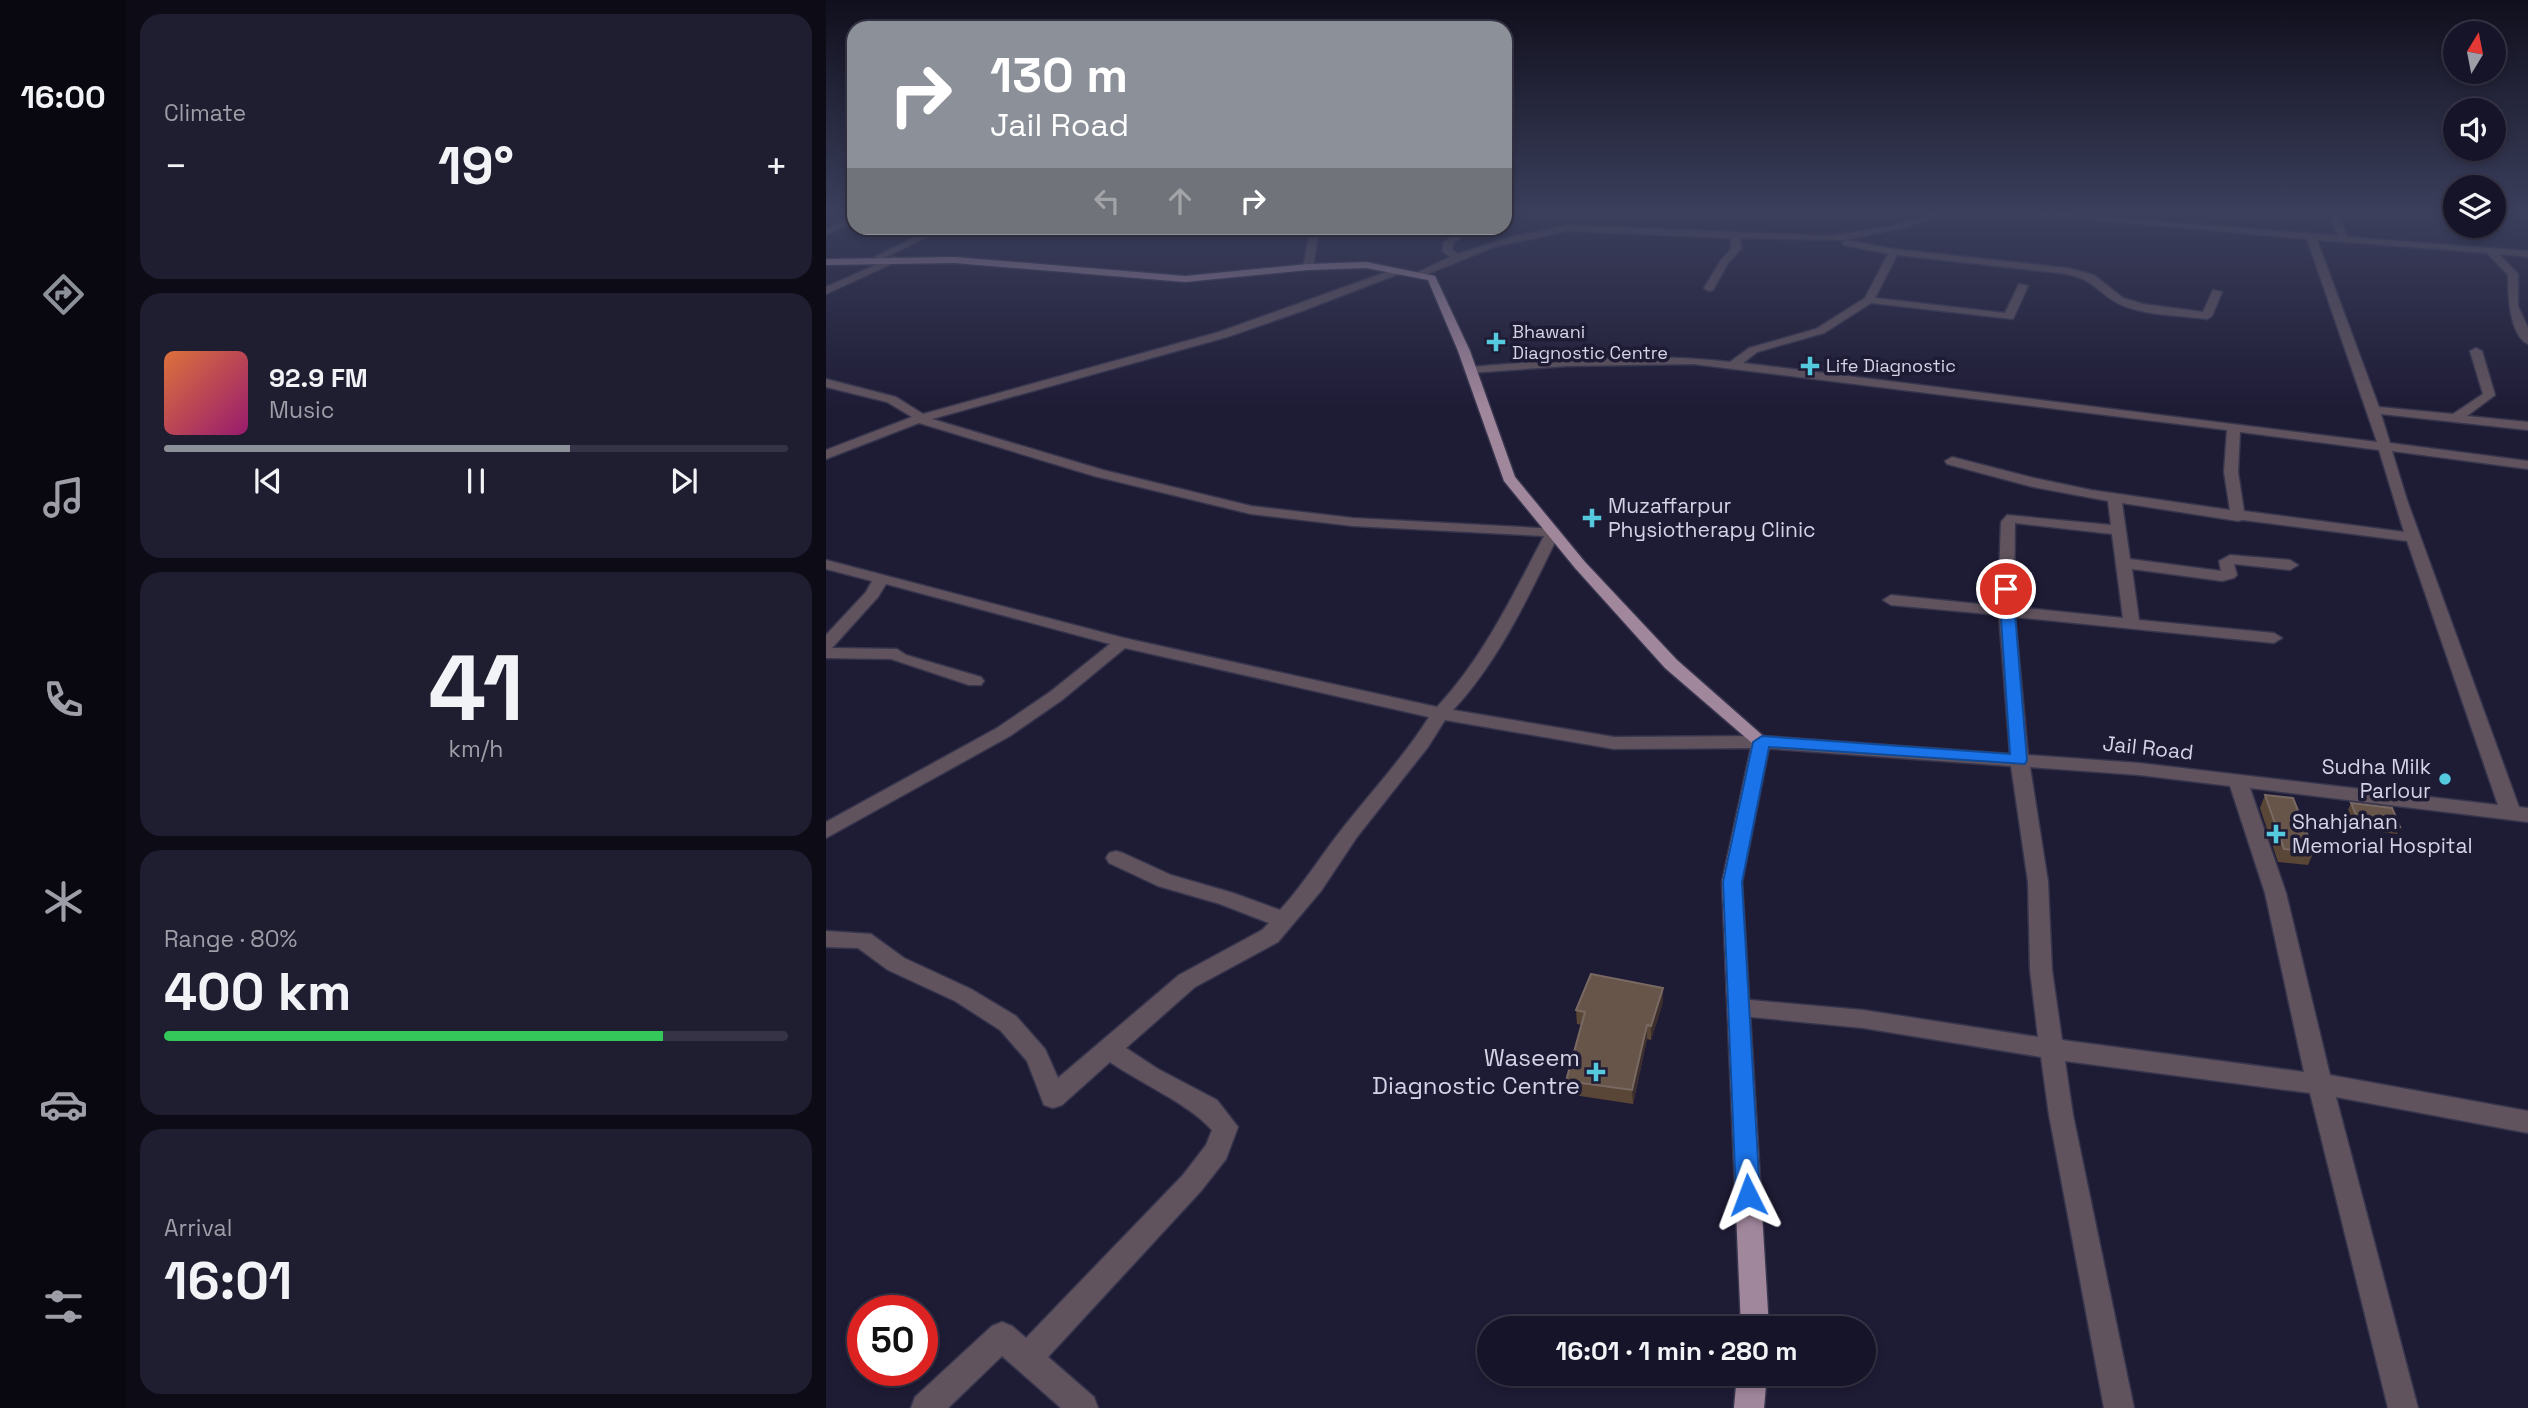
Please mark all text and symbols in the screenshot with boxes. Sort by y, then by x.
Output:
north arrow [2443,21,2506,84]
map controls [2443,21,2506,238]
text: 130 m [990,44,1128,106]
icon: right [875,49,966,140]
text: 16:00 [20,77,106,117]
text: Climate [164,98,246,128]
button: sound [2443,98,2506,161]
text: Jail Road [990,105,1129,145]
text: 19° [438,133,514,199]
text: − [164,142,188,190]
text: + [764,142,788,190]
button: layers [2443,175,2506,238]
icon: left [1088,182,1126,220]
icon: ahead [1161,182,1199,220]
icon: right [1234,182,1272,220]
icon: directions [39,270,88,319]
place label: Bhawani Diagnostic Centre [1512,320,1668,364]
marker: Bhawani Diagnostic Centre [1486,332,1506,352]
place label: Life Diagnostic [1826,354,1956,377]
marker: Life Diagnostic [1800,356,1820,376]
text: 92.9 FM [269,361,368,395]
text: Music [269,395,334,425]
icon: previous [249,462,287,500]
icon: pause [457,462,495,500]
icon: next [665,462,703,500]
icon: music [39,473,88,522]
place label: Muzaffarpur Physiotherapy Clinic [1608,492,1816,543]
marker: Muzaffarpur Physiotherapy Clinic [1582,508,1602,528]
pin [1976,559,2036,619]
icon: arrive [1987,570,2025,608]
text: 41 [428,630,524,747]
icon: phone [39,675,88,724]
street label: Jail Road [2101,729,2195,766]
text: km/h [449,734,503,764]
place label: Sudha Milk Parlour [2322,753,2431,804]
marker: Sudha Milk Parlour [2437,771,2453,787]
place label: Shahjahan Memorial Hospital [2292,808,2473,859]
marker: Shahjahan Memorial Hospital [2266,824,2286,844]
icon: climate [39,877,88,926]
text: Range · 80% [164,924,297,954]
text: 400 km [164,959,351,1025]
place label: Waseem Diagnostic Centre [1372,1042,1580,1101]
marker: Waseem Diagnostic Centre [1586,1062,1606,1082]
icon: car [39,1080,88,1129]
position arrow [1711,1158,1785,1232]
text: Arrival [164,1213,232,1243]
text: 16:01 [164,1248,292,1314]
icon: filters [39,1282,88,1331]
speed limit sign: 50 [847,1295,938,1386]
text: 16:01 · 1 min · 280 m [1555,1334,1798,1368]

